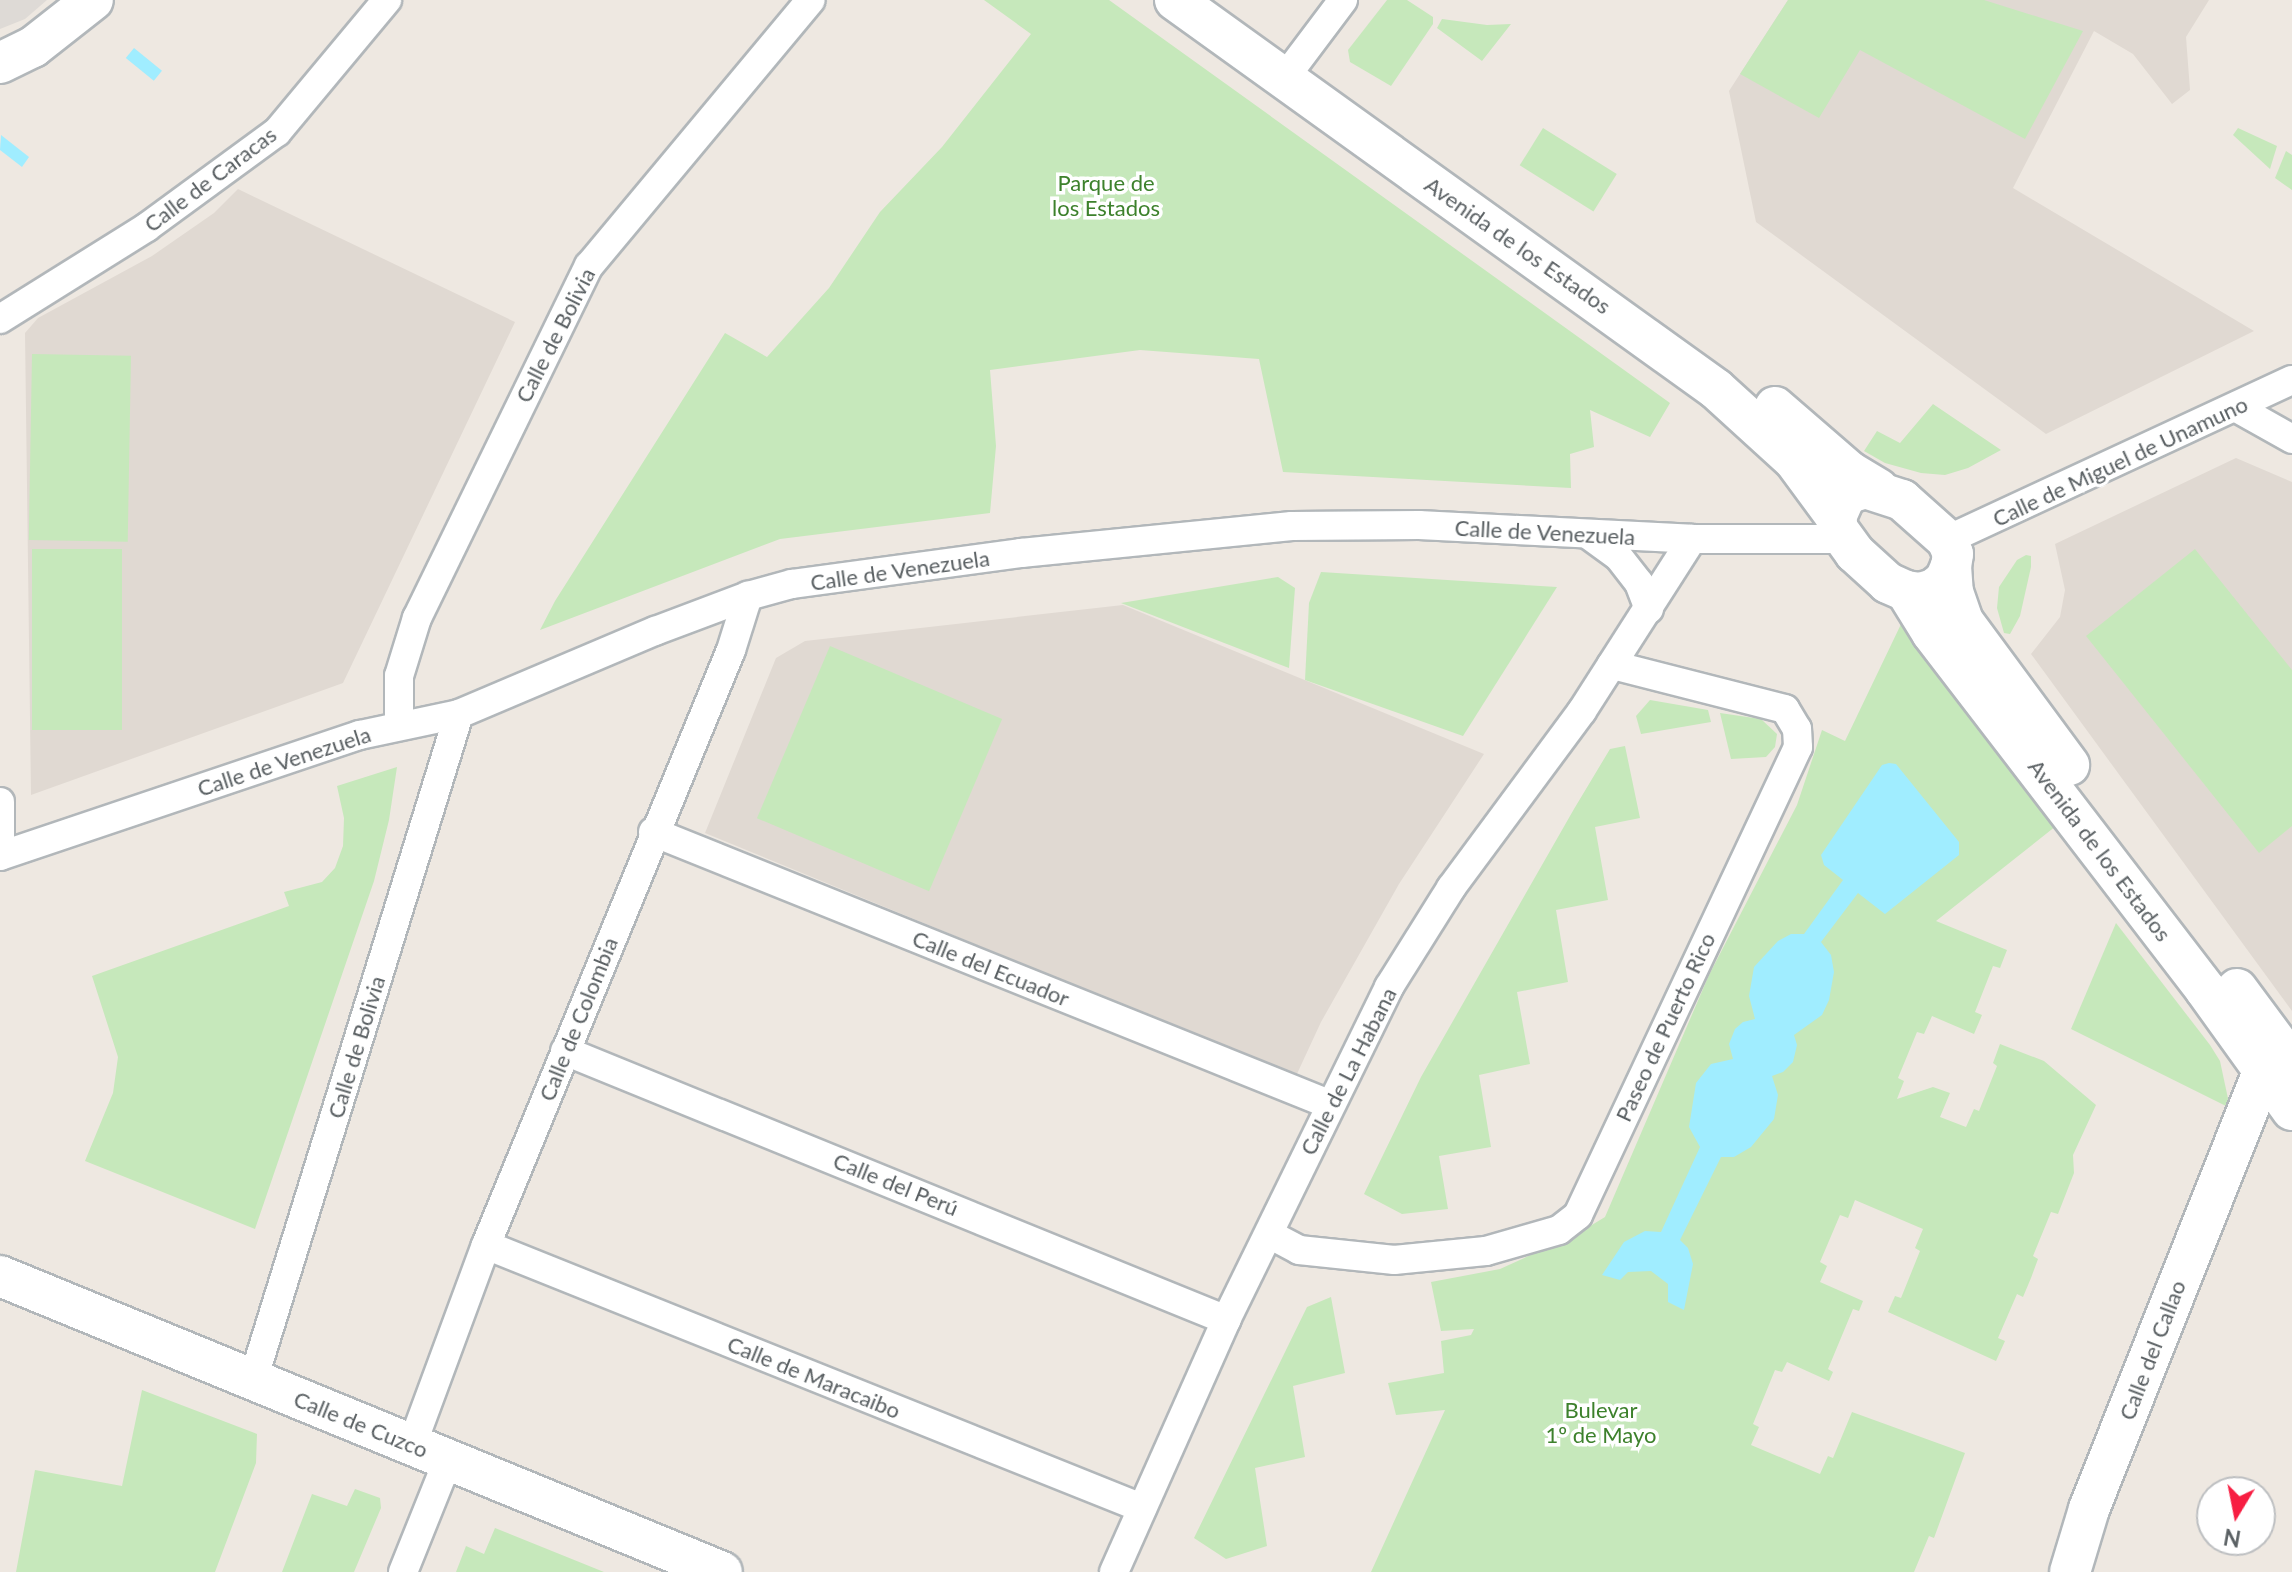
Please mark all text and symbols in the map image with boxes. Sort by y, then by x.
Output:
street label: Calle de Caracas [139,121,281,237]
park label: Parque de los Estados [1052,169,1160,220]
street label: Avenida de los Estados [1420,171,1616,319]
street label: Calle de Bolivia [510,263,600,407]
street label: Calle de Miguel de Unamuno [1988,390,2252,532]
street label: Calle de Venezuela [1454,514,1636,550]
street label: Calle de Venezuela [808,544,992,596]
street label: Calle de Venezuela [194,720,374,802]
street label: Avenida de los Estados [2023,754,2177,946]
street label: Calle del Ecuador [909,925,1073,1011]
street label: Paseo de Puerto Rico [1610,928,1720,1126]
street label: Calle de Colombia [533,933,623,1105]
street label: Calle de Bolivia [322,973,390,1121]
street label: Calle de La Habana [1294,983,1402,1159]
street label: Calle del Perú [830,1147,962,1221]
street label: Calle del Callao [2113,1276,2191,1424]
street label: Calle de Maracaibo [724,1330,904,1424]
street label: Calle de Cuzco [290,1385,432,1463]
park label: Bulevar 1º de Mayo [1545,1396,1657,1448]
north arrow [2196,1476,2276,1556]
text: N [2221,1523,2243,1553]

